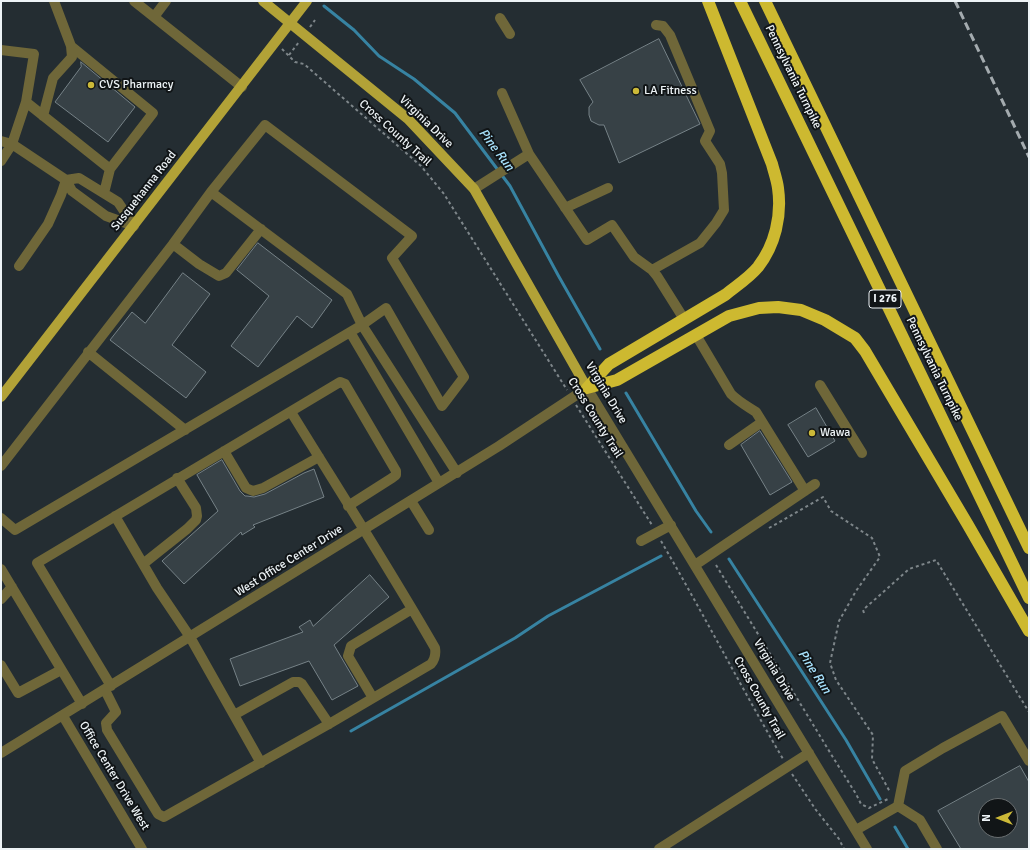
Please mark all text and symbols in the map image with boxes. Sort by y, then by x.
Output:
street label: Pennsylvania Turnpike [762,23,824,131]
place label: CVS Pharmacy [99,78,173,92]
marker: CVS Pharmacy [86,80,96,90]
place label: LA Fitness [644,84,697,98]
marker: LA Fitness [631,86,641,96]
street label: Virginia Drive [396,93,456,151]
street label: Cross County Trail [356,97,434,169]
water label: Pine Run [475,126,517,174]
street label: Susquehanna Road [108,148,180,234]
road number: I 276 [869,290,901,308]
street label: Pennsylvania Turnpike [903,315,965,423]
street label: Virginia Drive [582,360,630,426]
street label: Cross County Trail [564,375,626,461]
place label: Wawa [820,426,850,440]
marker: Wawa [807,428,817,438]
street label: West Office Center Drive [232,522,346,600]
street label: Virginia Drive [750,637,798,703]
water label: Pine Run [794,647,834,697]
street label: Cross County Trail [730,654,788,742]
street label: Office Center Drive West [76,719,152,833]
north arrow [978,798,1018,838]
text: N [980,814,993,822]

